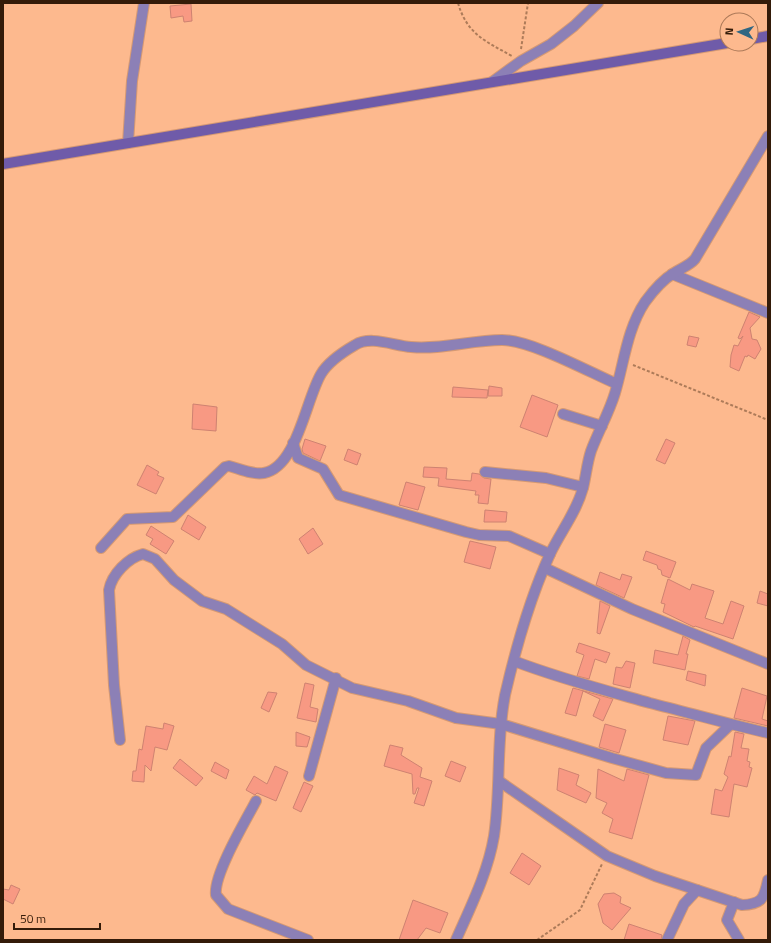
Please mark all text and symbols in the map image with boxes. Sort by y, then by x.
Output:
north arrow [719,12,759,52]
text: N [721,27,737,36]
scale bar [14,905,100,931]
text: 50 m [20,909,46,928]

